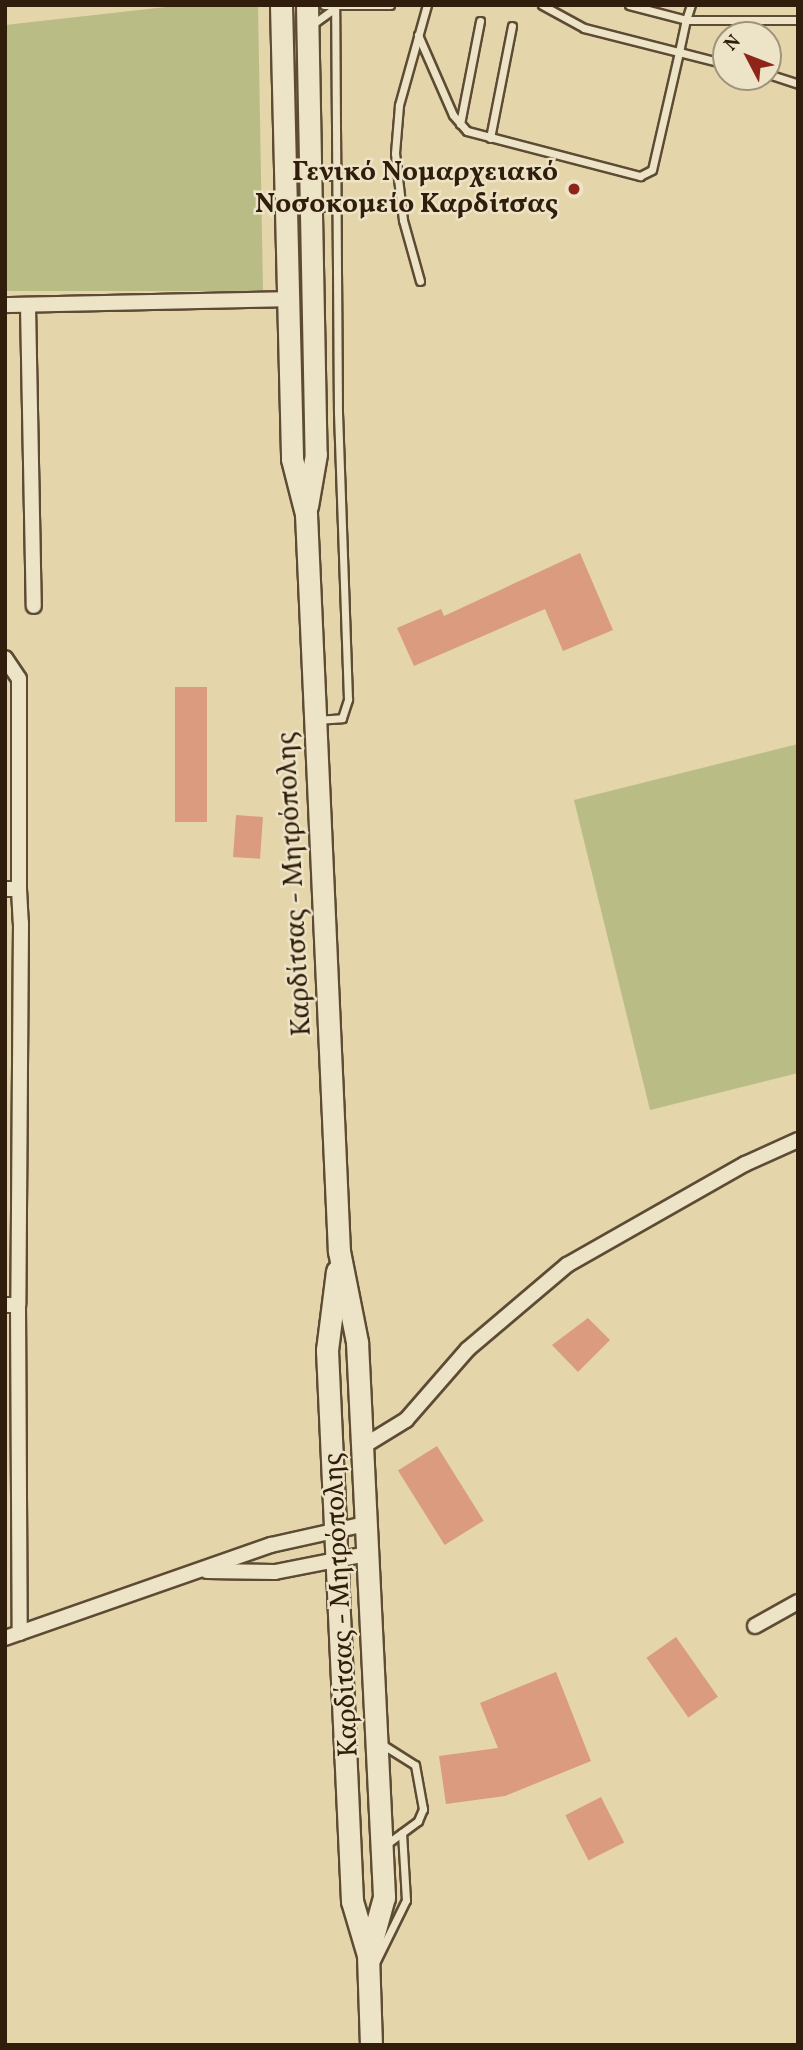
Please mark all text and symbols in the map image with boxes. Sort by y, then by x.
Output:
north arrow [712,21,782,91]
text: N [719,29,747,57]
place label: Γενικό Νομαρχειακό Νοσοκομείο Καρδίτσας [255,156,558,222]
marker: Γενικό Νομαρχειακό Νοσοκομείο Καρδίτσας [564,179,584,199]
street label: Καρδίτσας - Μητρόπολης [270,730,320,1038]
street label: Καρδίτσας - Μητρόπολης [317,1451,367,1759]

